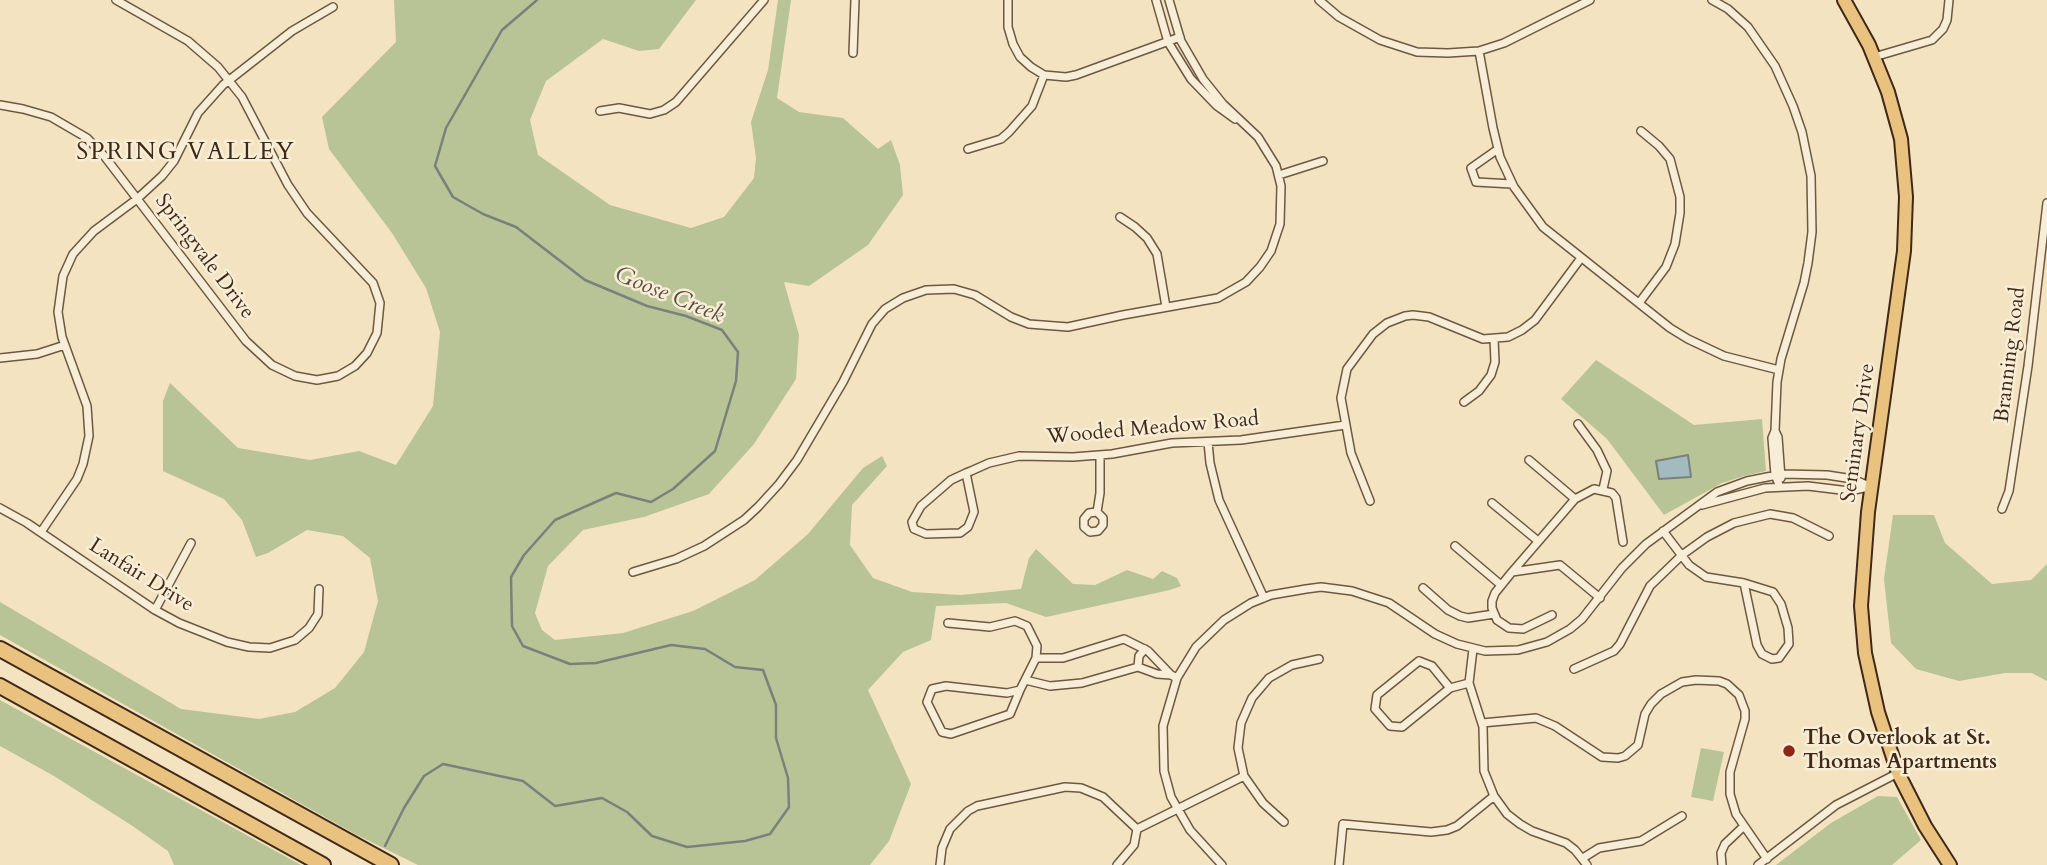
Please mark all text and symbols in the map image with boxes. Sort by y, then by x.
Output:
district label: SPRING VALLEY [78,139,294,167]
street label: Springvale Drive [149,190,259,324]
water label: Goose Creek [610,262,728,330]
street label: Branning Road [1990,286,2032,424]
street label: Seminary Drive [1837,362,1881,504]
street label: Wooded Meadow Road [1046,407,1260,451]
street label: Lanfair Drive [84,534,198,618]
place label: The Overlook at St. Thomas Apartments [1803,726,1997,776]
marker: The Overlook at St. Thomas Apartments [1781,743,1797,759]

